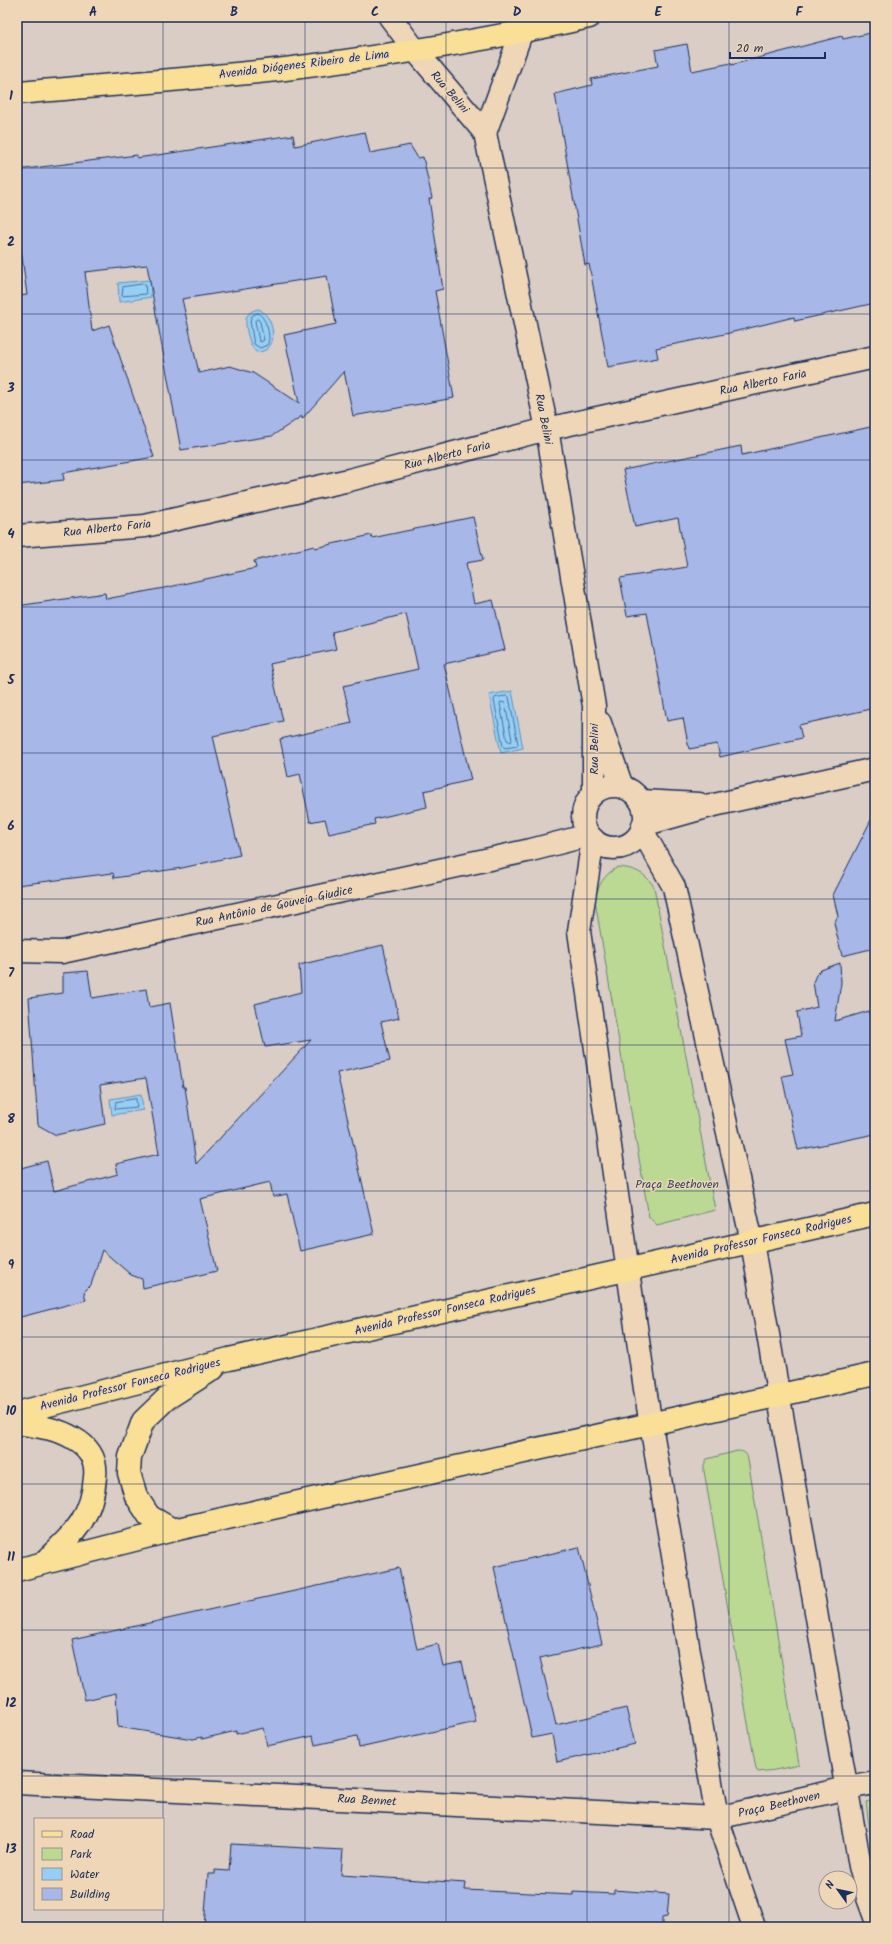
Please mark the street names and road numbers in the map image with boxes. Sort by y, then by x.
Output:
street label: Avenida Diógenes Ribeiro de Lima [218,45,391,84]
street label: Rua Belini [426,67,474,119]
street label: Rua Alberto Faria [718,364,809,401]
street label: Rua Belini [529,392,558,447]
street label: Rua Alberto Faria [402,435,493,475]
street label: Rua Alberto Faria [62,514,152,543]
street label: Rua Belini [585,722,604,775]
street label: Rua Antônio de Gouveia Giudice [194,880,355,932]
street label: Avenida Professor Fonseca Rodrigues [669,1209,854,1270]
street label: Avenida Professor Fonseca Rodrigues [353,1280,538,1341]
street label: Avenida Professor Fonseca Rodrigues [38,1353,222,1416]
street label: Praça Beethoven [736,1786,822,1823]
street label: Rua Bennet [337,1789,397,1812]

